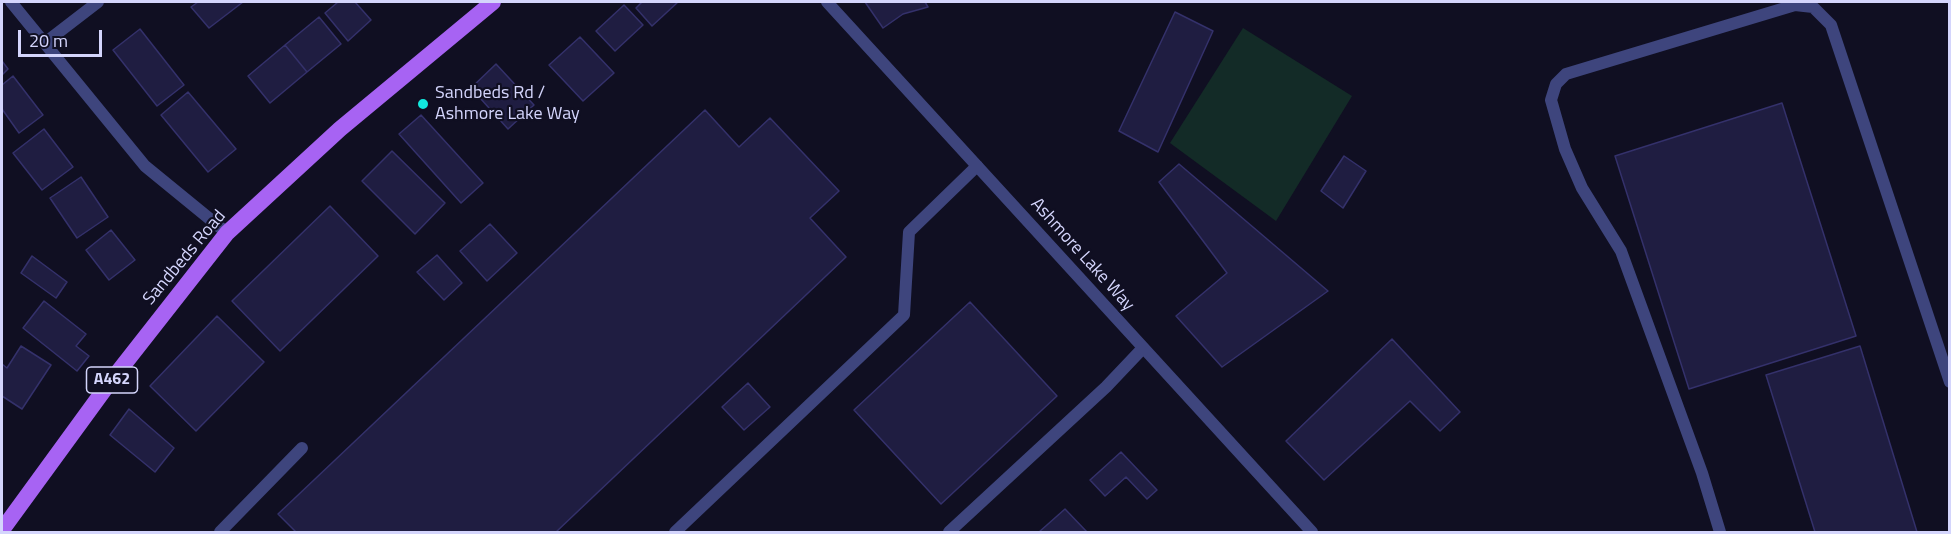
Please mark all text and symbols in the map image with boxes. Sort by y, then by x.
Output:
scale bar [21,18,105,56]
text: 20 m [29,27,68,54]
place label: Sandbeds Rd / Ashmore Lake Way [435,83,580,125]
marker: Sandbeds Rd / Ashmore Lake Way [416,97,430,111]
street label: Ashmore Lake Way [1026,194,1138,316]
street label: Sandbeds Road [139,206,231,310]
road number: A462 [86,367,138,393]

